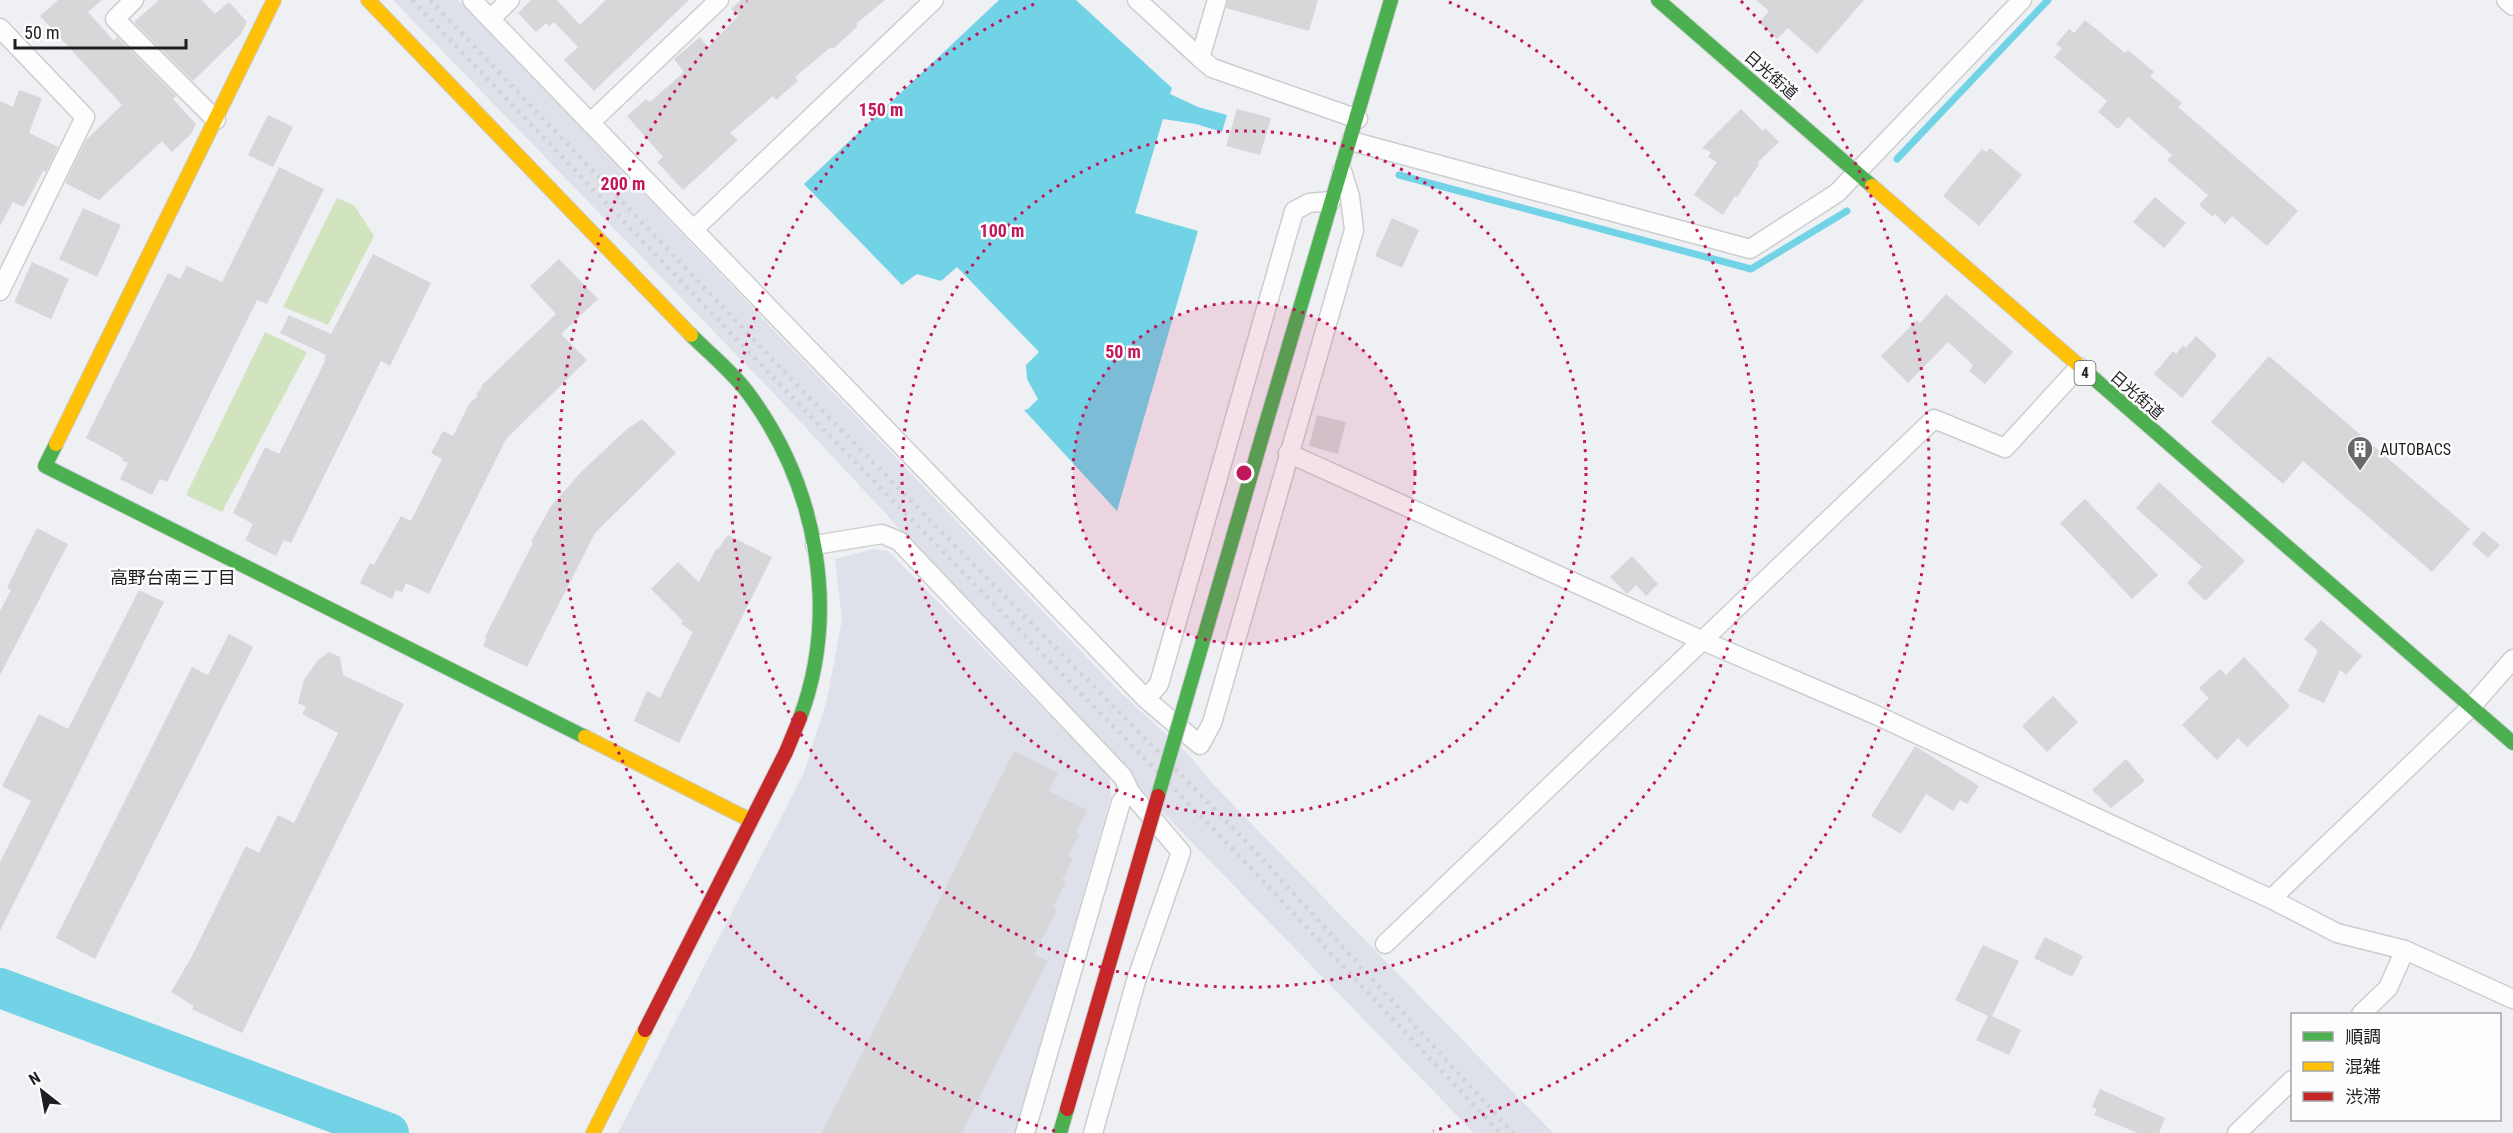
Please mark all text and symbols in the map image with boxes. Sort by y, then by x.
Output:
scale bar [15,12,186,50]
text: 50 m [24,22,59,43]
street label: 日光街道 [1741,47,1801,103]
text: 150 m [859,99,903,120]
text: 200 m [601,173,645,194]
text: 100 m [980,220,1024,241]
text: 50 m [1105,341,1141,362]
road number: 4 [2074,361,2096,385]
street label: 日光街道 [2107,367,2167,423]
building icon: AUTOBACS [2345,434,2375,472]
place label: AUTOBACS [2380,440,2451,459]
centre of rings [1234,463,1254,483]
district label: 高野台南三丁目 [110,567,236,588]
legend [2291,1013,2501,1121]
text: 順調 [2345,1026,2381,1047]
text: 混雑 [2345,1056,2381,1077]
north arrow [12,1061,72,1121]
text: N [25,1068,44,1089]
text: 渋滞 [2345,1086,2381,1107]

